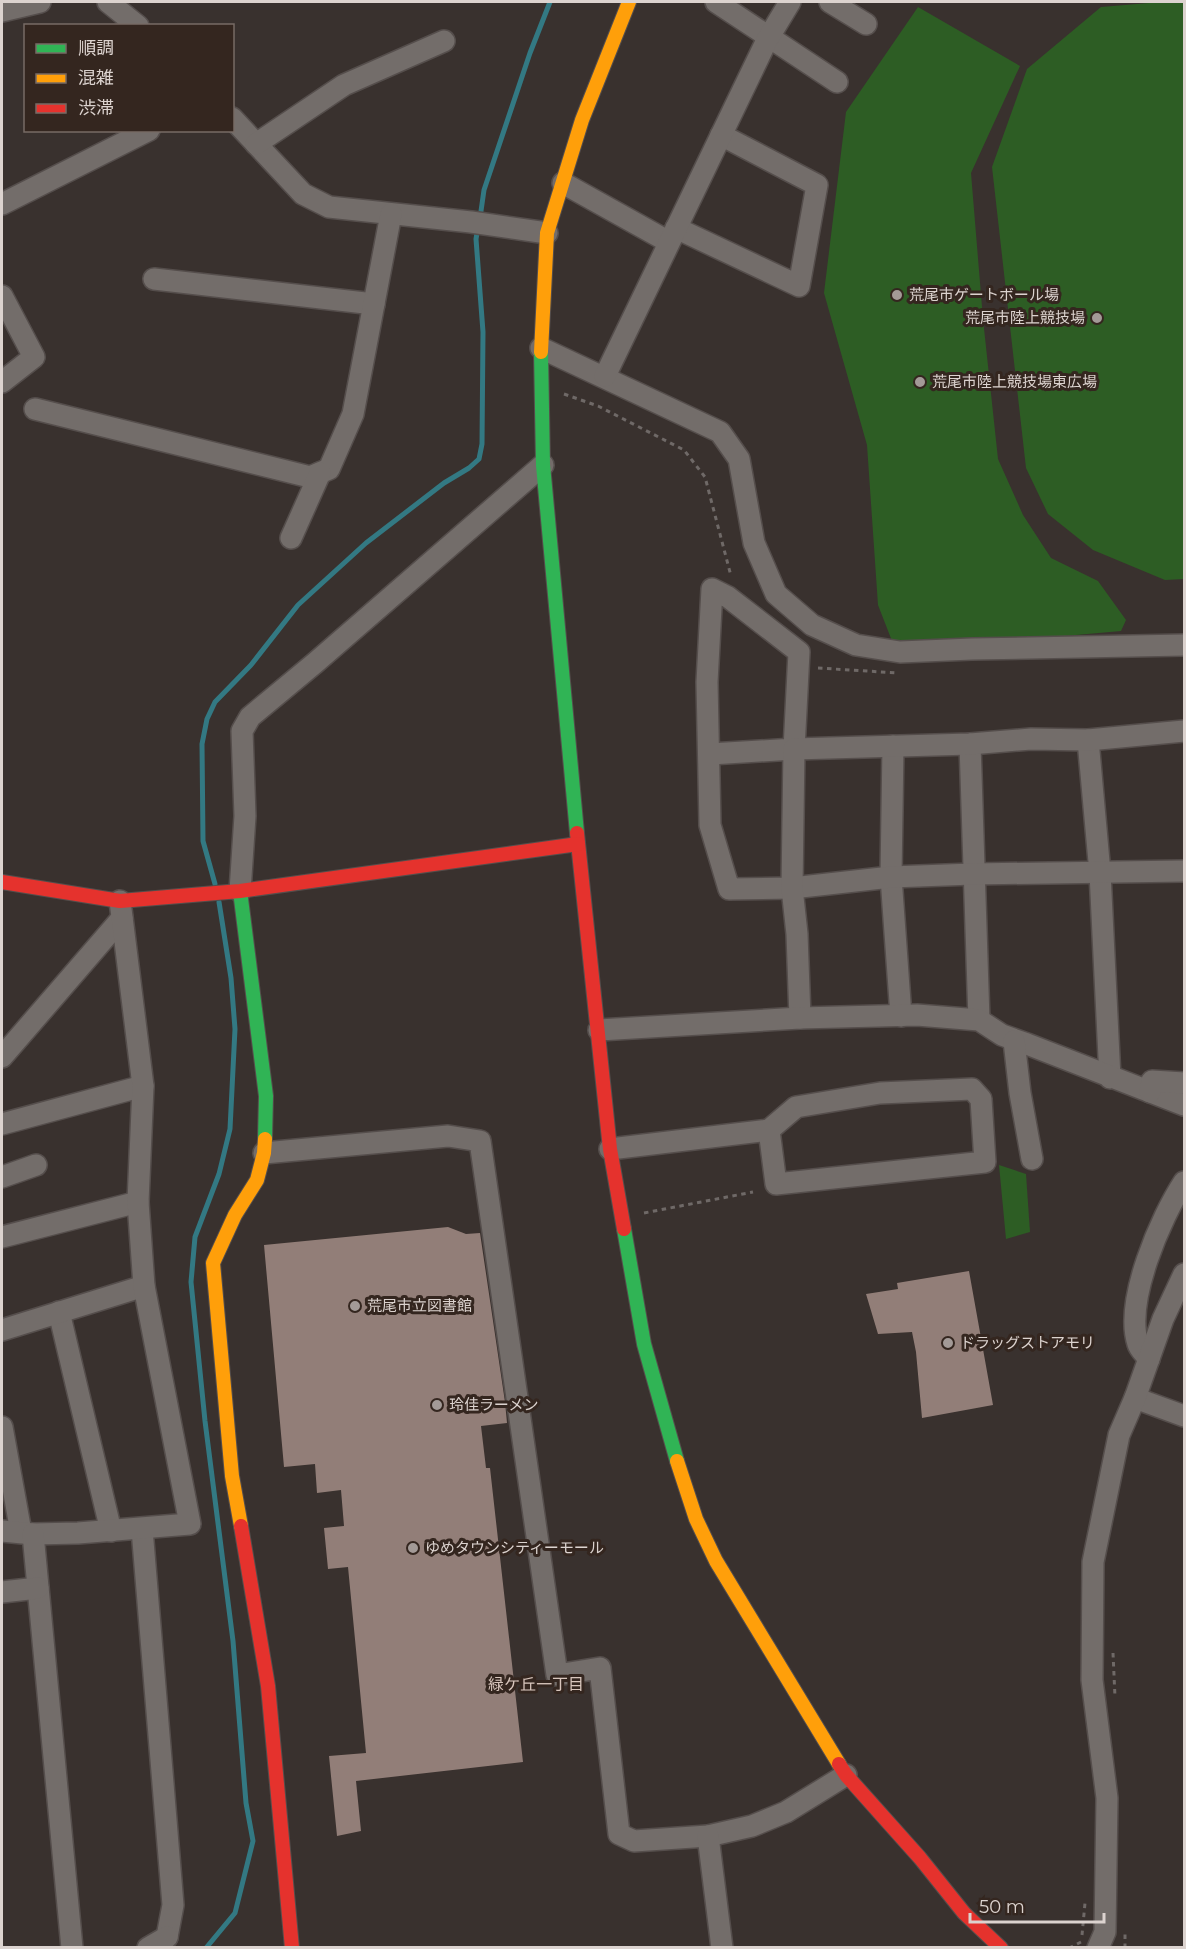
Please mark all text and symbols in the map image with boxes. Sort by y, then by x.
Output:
legend [24,24,234,132]
text: 順調 [78,37,114,59]
text: 混雑 [78,67,114,89]
text: 渋滞 [78,97,114,119]
place label: 荒尾市ゲートボール場 [909,285,1059,304]
marker: 荒尾市ゲートボール場 [890,288,904,302]
place label: 荒尾市陸上競技場 [965,308,1085,327]
marker: 荒尾市陸上競技場 [1090,311,1104,325]
place label: 荒尾市陸上競技場東広場 [932,372,1097,391]
marker: 荒尾市陸上競技場東広場 [913,375,927,389]
place label: 荒尾市立図書館 [367,1296,472,1315]
marker: 荒尾市立図書館 [348,1299,362,1313]
place label: ドラッグストアモリ [960,1333,1095,1352]
marker: ドラッグストアモリ [941,1336,955,1350]
place label: 玲佳ラーメン [449,1395,538,1414]
marker: 玲佳ラーメン [430,1398,444,1412]
place label: ゆめタウンシティーモール [425,1538,604,1557]
marker: ゆめタウンシティーモール [406,1541,420,1555]
district label: 緑ケ丘一丁目 [488,1675,584,1694]
scale bar [970,1886,1104,1924]
text: 50 m [979,1896,1025,1918]

